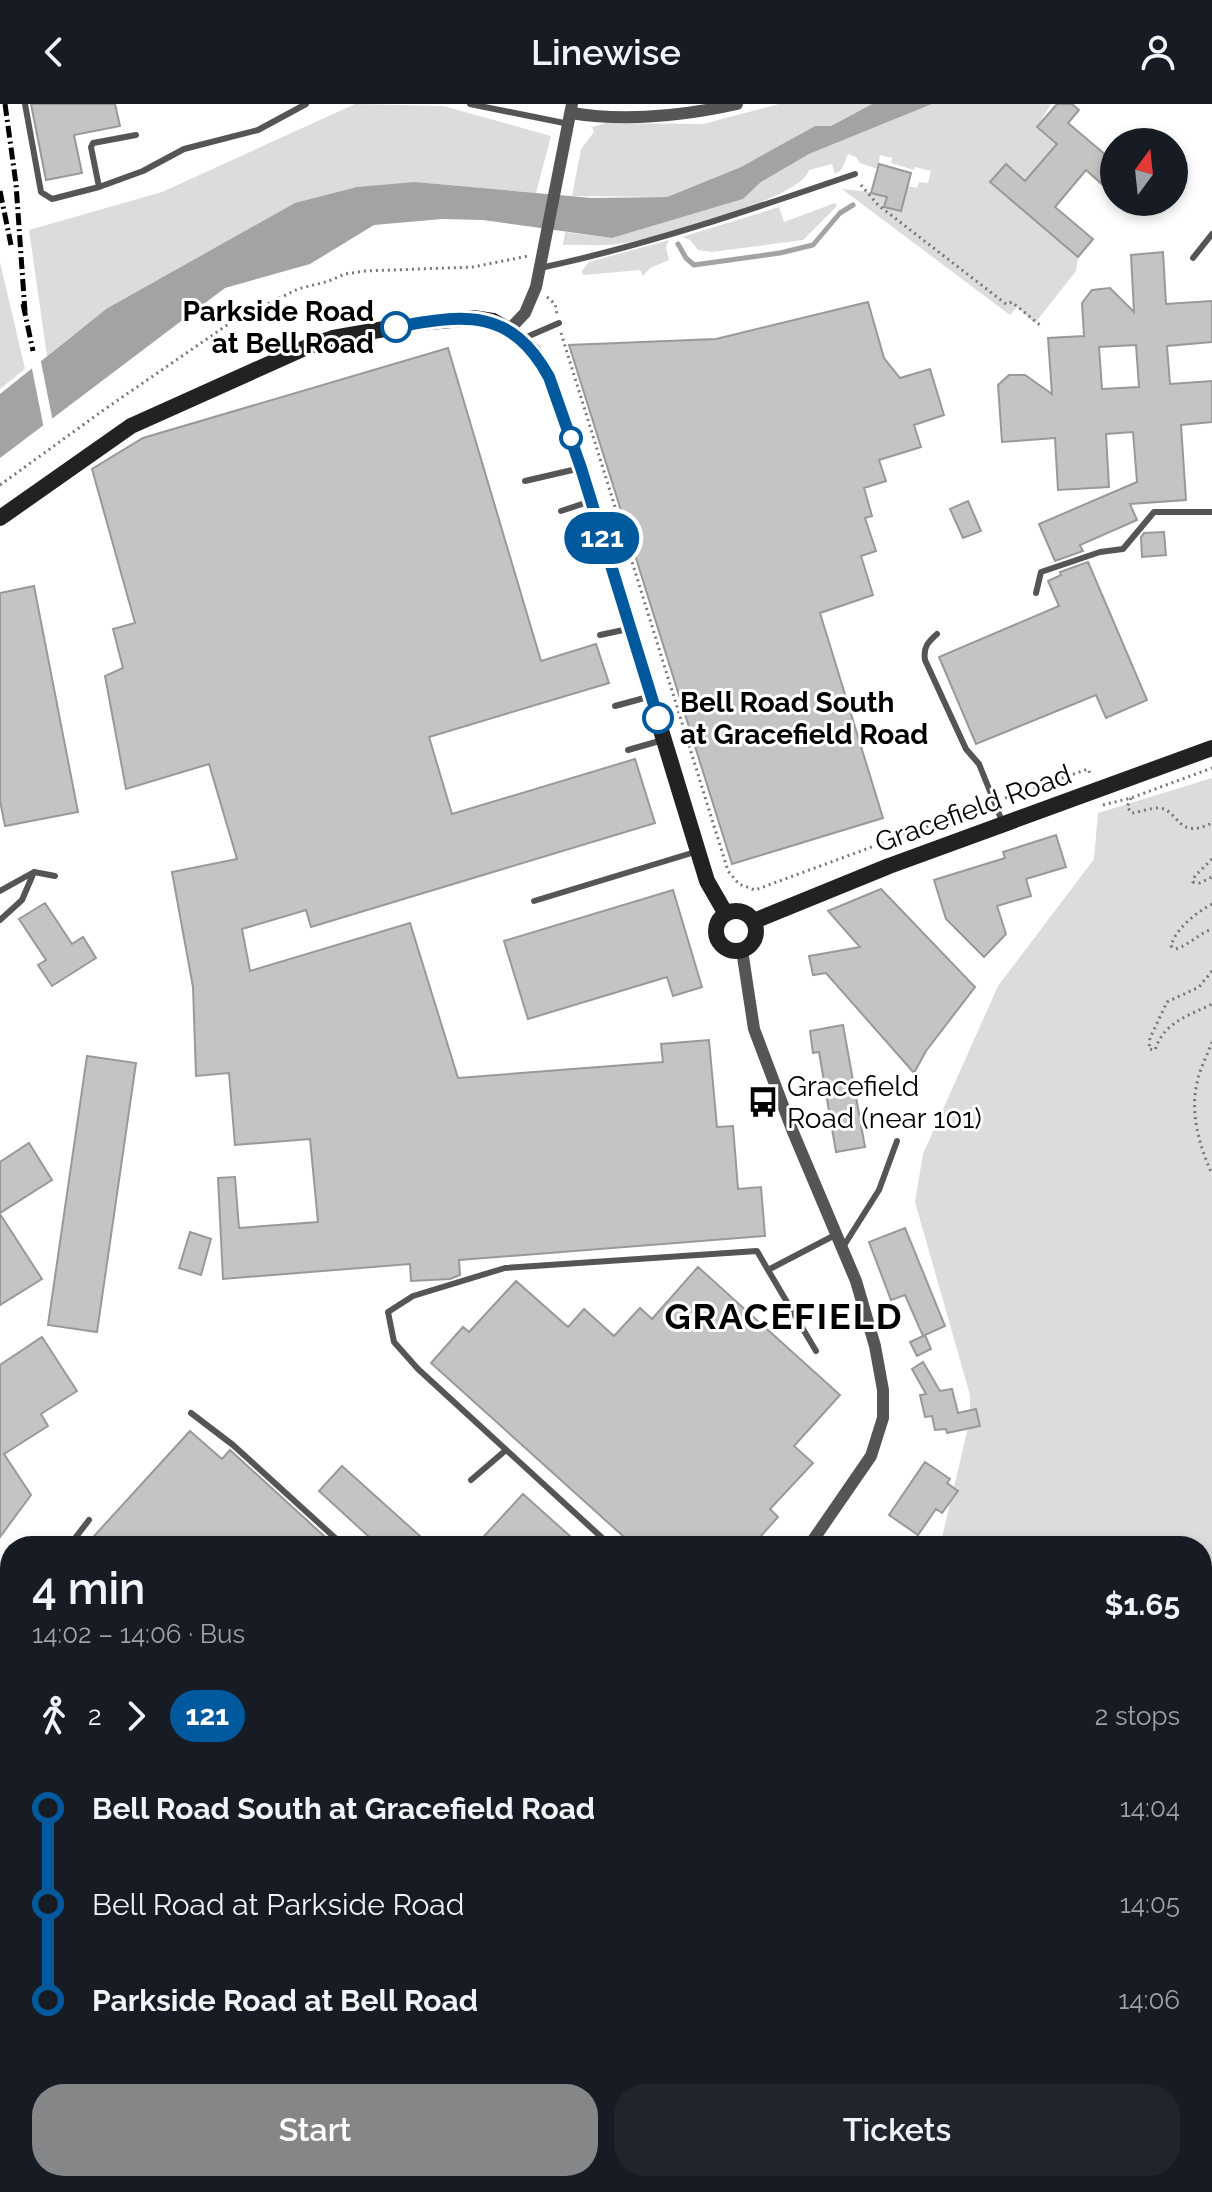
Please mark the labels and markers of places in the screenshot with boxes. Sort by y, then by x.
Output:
place label: Parkside Road at Bell Road [183,295,374,360]
marker: Parkside Road at Bell Road [381,312,411,342]
unlabelled marker [560,427,582,449]
place label: Bell Road South at Gracefield Road [680,686,928,751]
marker: Bell Road South at Gracefield Road [643,703,673,733]
place label: Gracefield Road (near 101) [787,1070,982,1135]
bus stop icon: Gracefield Road (near 101) [746,1085,780,1119]

